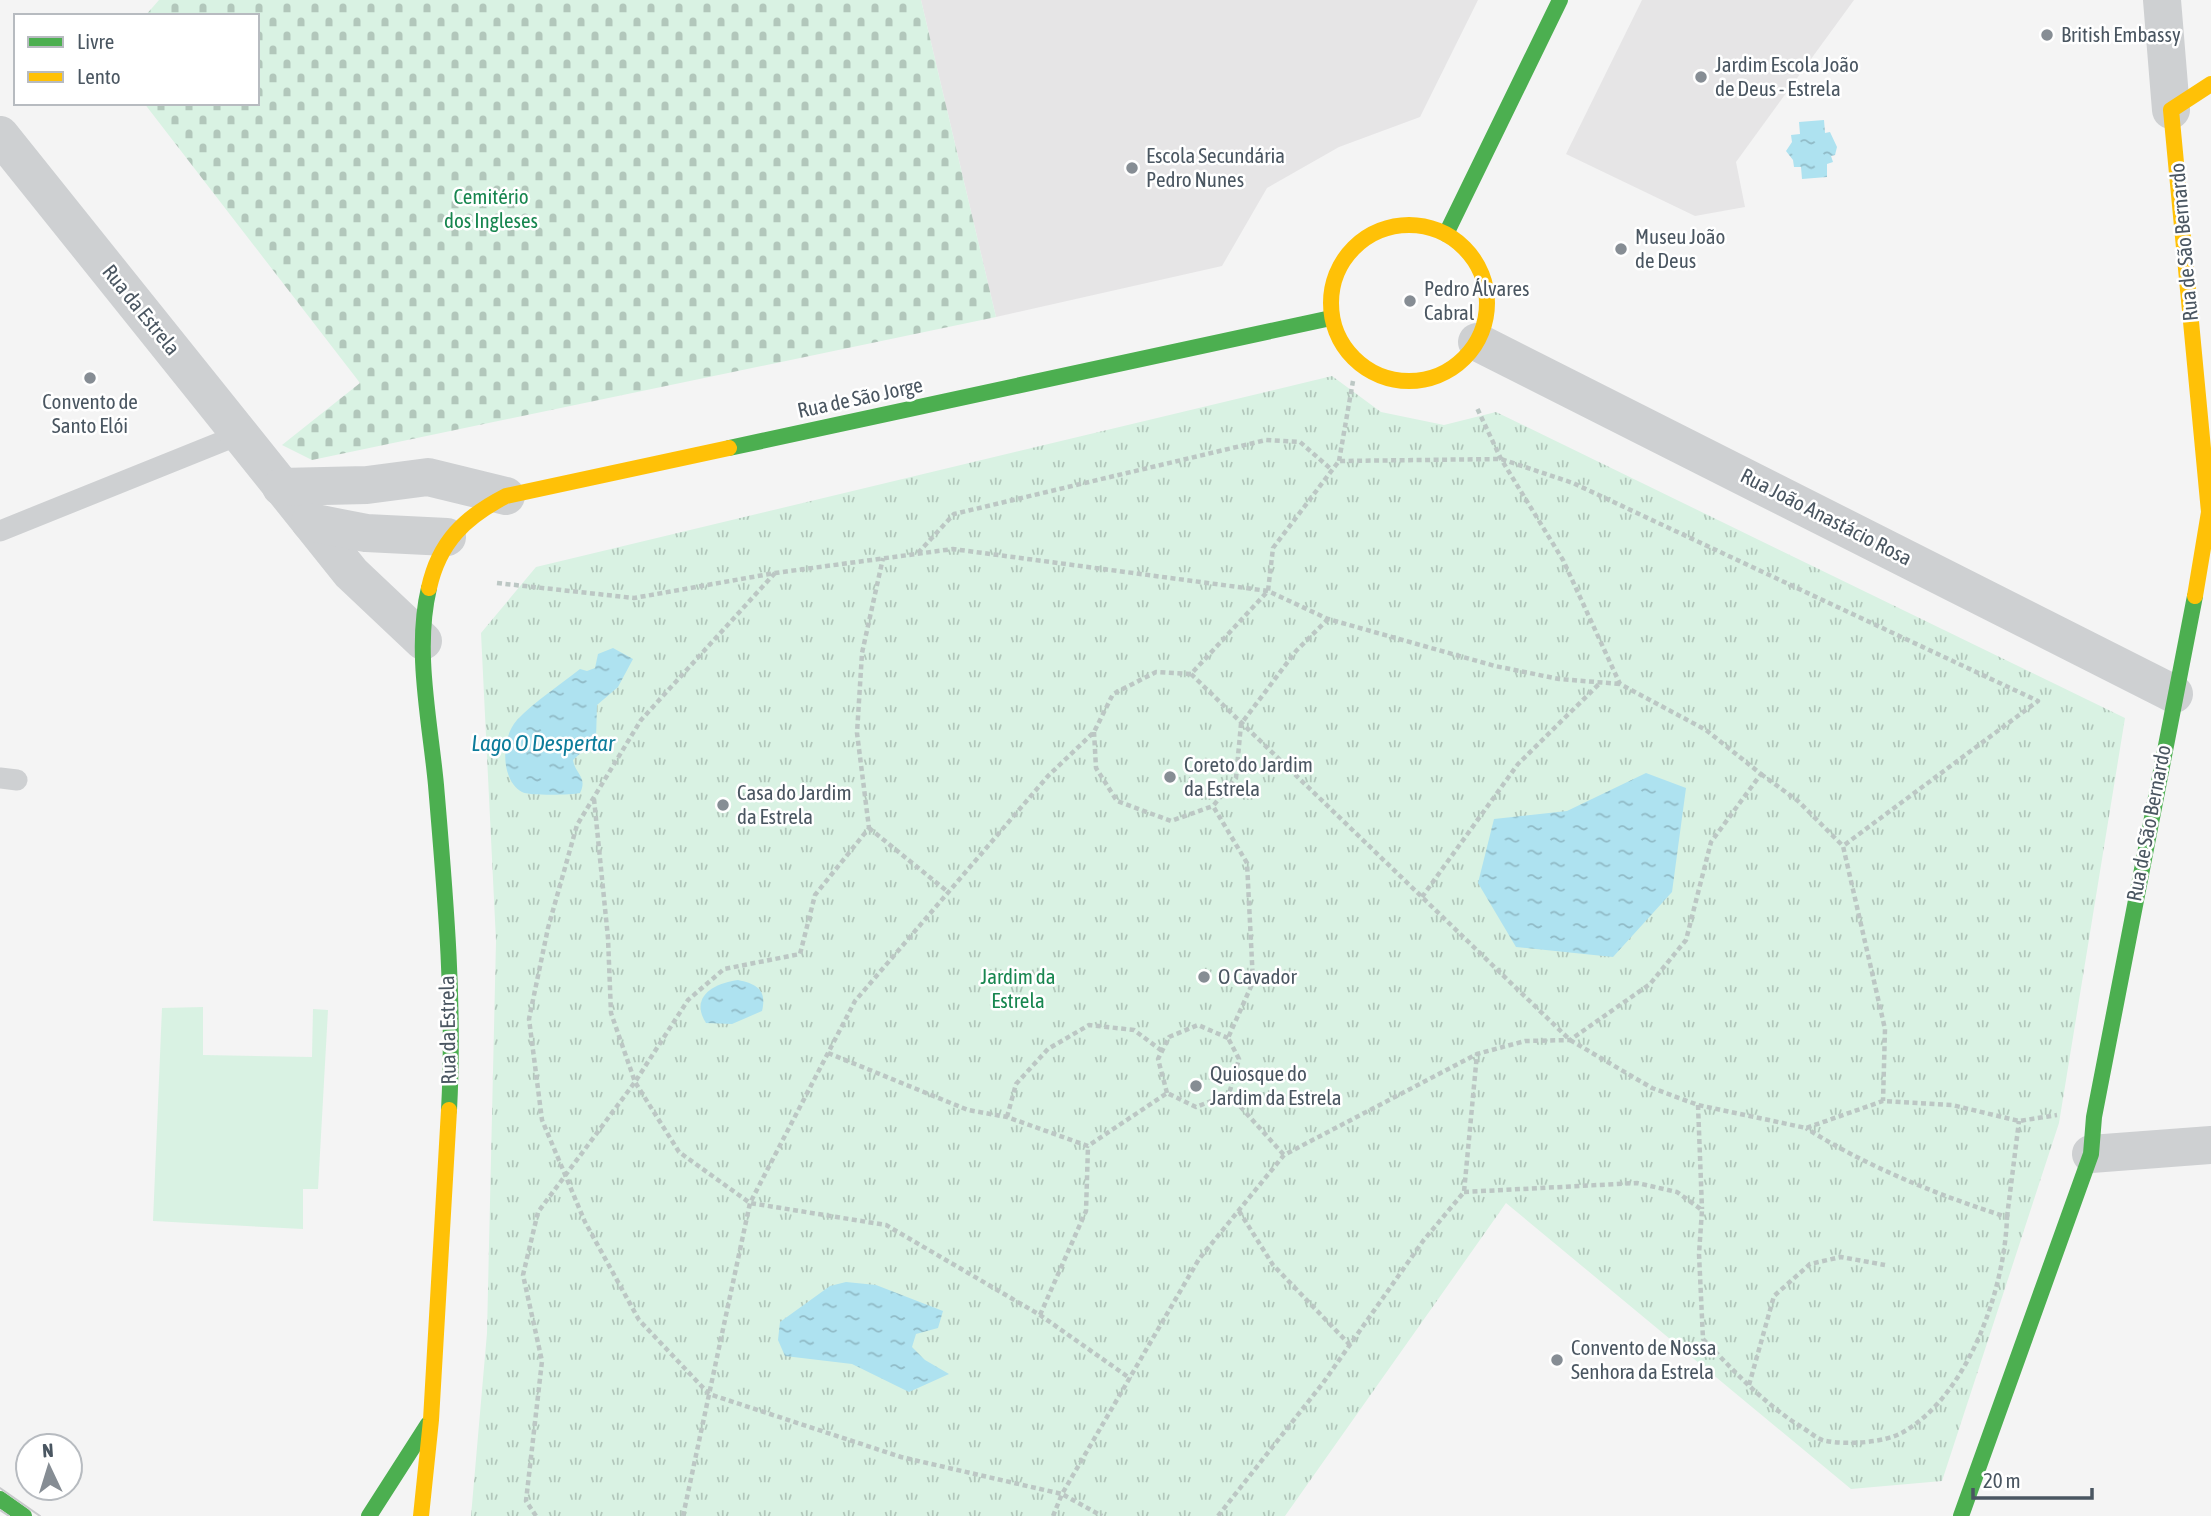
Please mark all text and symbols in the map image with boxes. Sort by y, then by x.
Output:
legend [14,14,259,105]
place label: British Embassy [2061,22,2181,46]
marker: British Embassy [2039,27,2055,43]
text: Livre [77,29,114,53]
place label: Jardim Escola João de Deus - Estrela [1715,52,1859,100]
text: Lento [77,64,121,88]
marker: Jardim Escola João de Deus - Estrela [1693,69,1709,85]
place label: Escola Secundária Pedro Nunes [1146,143,1285,191]
marker: Escola Secundária Pedro Nunes [1124,160,1140,176]
street label: Rua de São Bernardo [2164,162,2202,322]
park label: Cemitério dos Ingleses [444,184,538,232]
place label: Museu João de Deus [1635,224,1725,272]
marker: Museu João de Deus [1613,241,1629,257]
street label: Rua da Estrela [98,259,186,359]
place label: Pedro Álvares Cabral [1424,276,1529,324]
marker: Pedro Álvares Cabral [1402,293,1418,309]
marker: Convento de Santo Elói [82,370,98,386]
street label: Rua de São Jorge [795,372,925,422]
place label: Convento de Santo Elói [42,389,138,437]
street label: Rua João Anastácio Rosa [1737,463,1916,570]
water label: Lago O Despertar [471,730,616,756]
street label: Rua de São Bernardo [2121,743,2175,903]
place label: Coreto do Jardim da Estrela [1184,752,1313,800]
marker: Coreto do Jardim da Estrela [1162,769,1178,785]
place label: Casa do Jardim da Estrela [737,780,852,828]
marker: Casa do Jardim da Estrela [715,797,731,813]
park label: Jardim da Estrela [980,964,1056,1012]
place label: O Cavador [1218,964,1297,988]
marker: O Cavador [1196,969,1212,985]
street label: Rua da Estrela [434,975,460,1085]
place label: Quiosque do Jardim da Estrela [1210,1061,1342,1109]
marker: Quiosque do Jardim da Estrela [1188,1078,1204,1094]
place label: Convento de Nossa Senhora da Estrela [1571,1335,1716,1383]
marker: Convento de Nossa Senhora da Estrela [1549,1352,1565,1368]
north arrow [14,1432,84,1502]
text: N [41,1439,54,1461]
scale bar [1973,1456,2092,1500]
text: 20 m [1983,1468,2021,1492]

